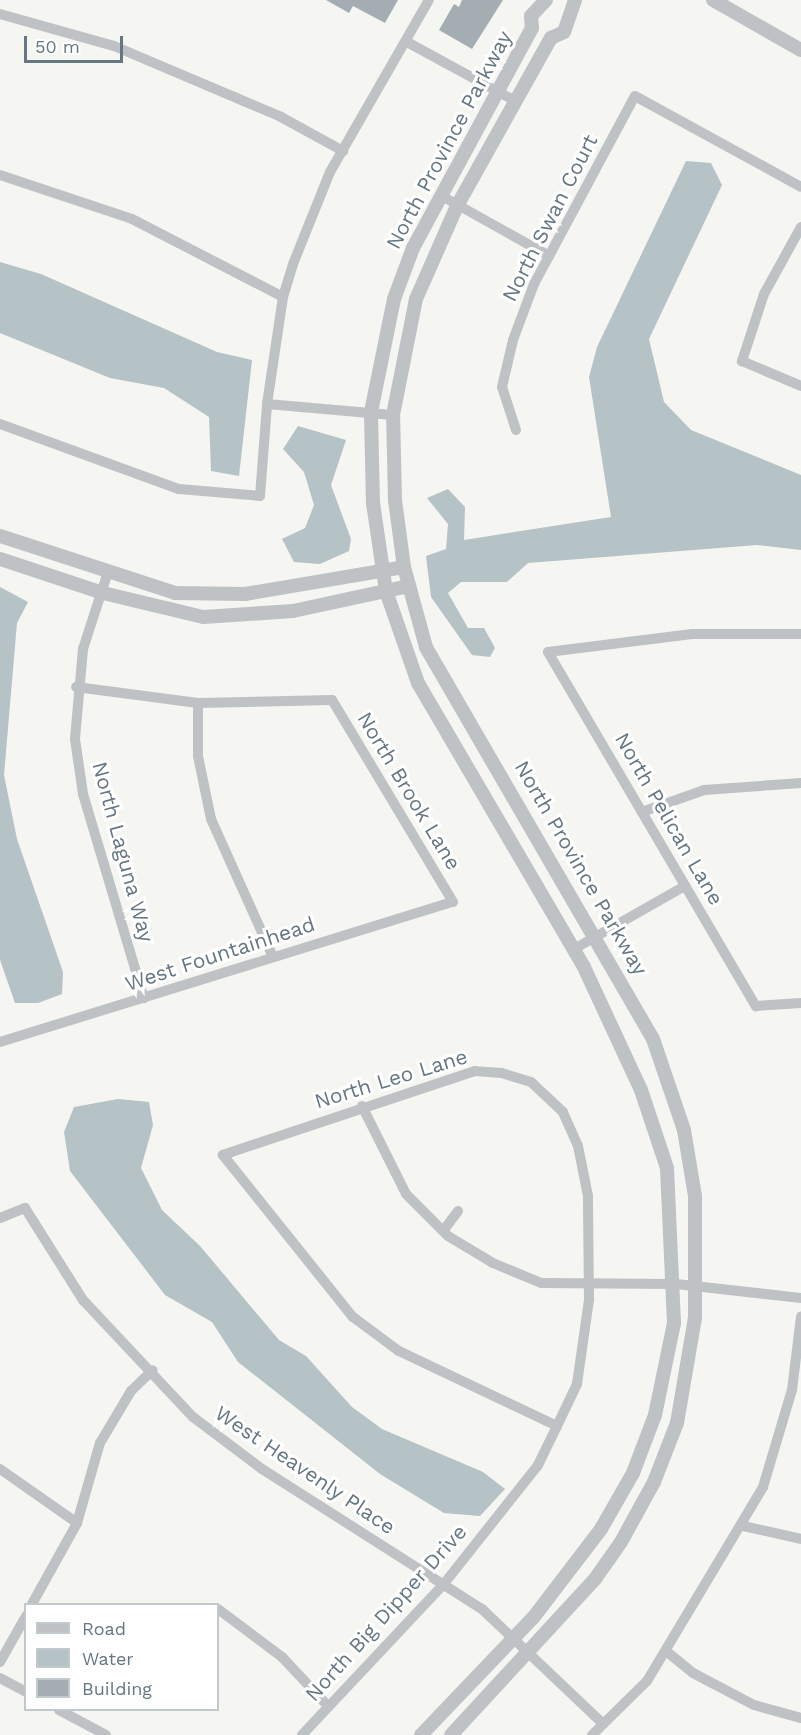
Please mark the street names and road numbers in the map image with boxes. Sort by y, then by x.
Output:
street label: North Province Parkway [381,27,517,253]
street label: North Swan Court [497,130,603,306]
street label: North Brook Lane [352,707,466,875]
street label: North Pelican Lane [609,728,729,910]
street label: North Province Parkway [509,756,653,980]
street label: North Laguna Way [87,759,159,945]
street label: West Fountainhead [122,911,318,997]
street label: North Leo Lane [312,1044,470,1114]
street label: West Heavenly Place [210,1400,400,1540]
street label: North Big Dipper Drive [300,1519,472,1707]

